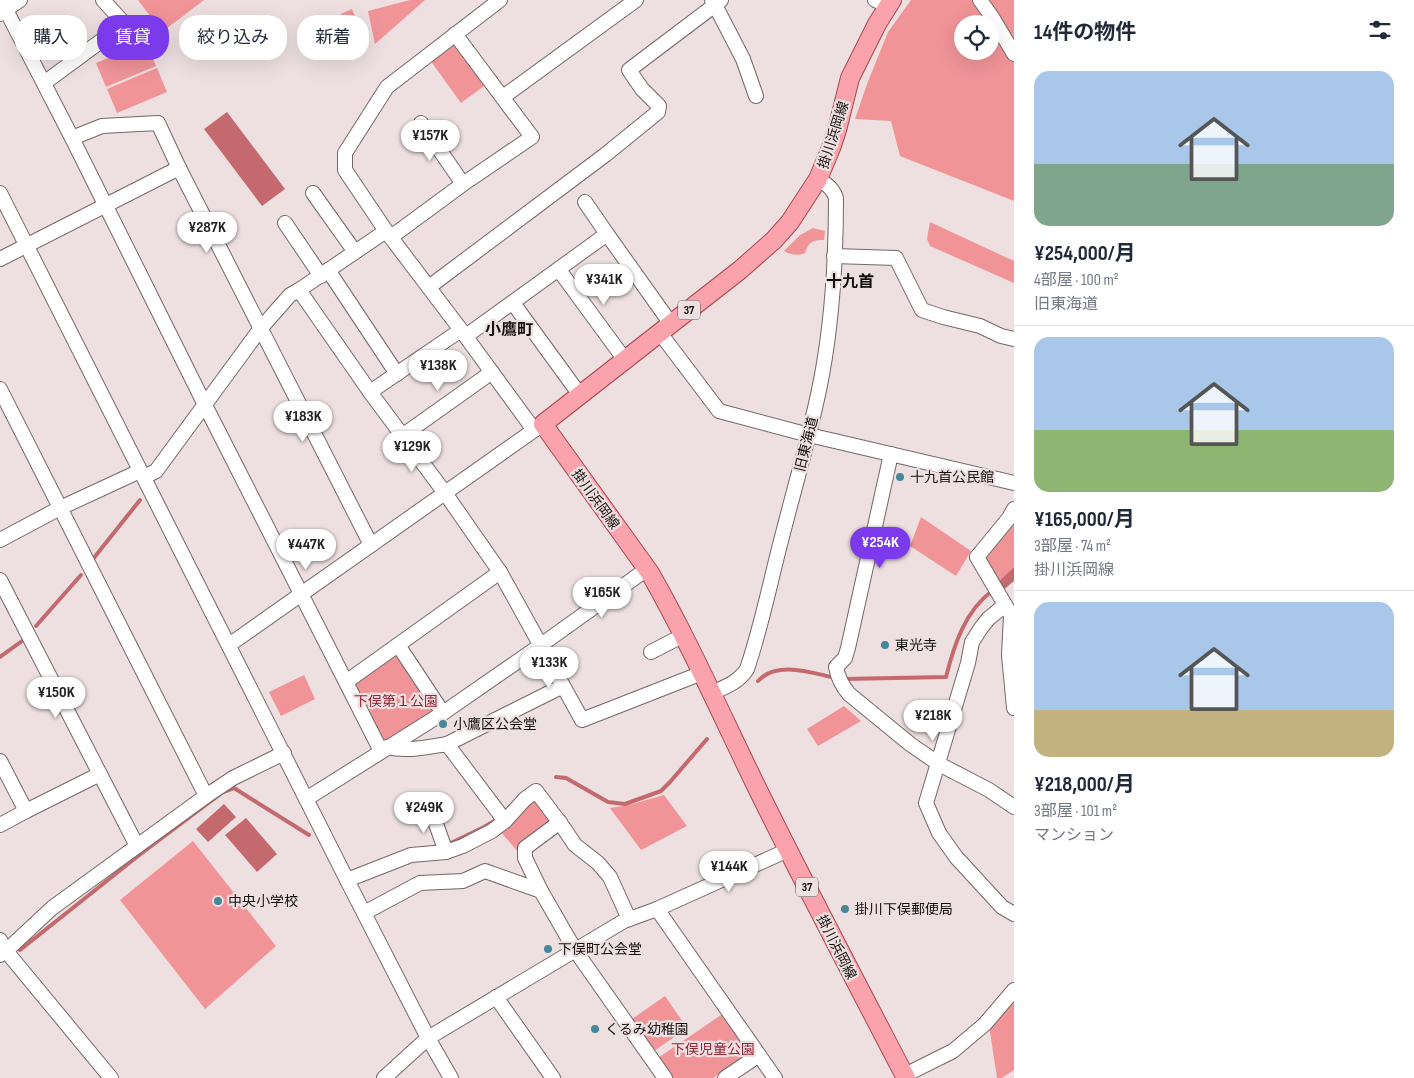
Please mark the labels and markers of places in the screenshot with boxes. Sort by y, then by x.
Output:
pin: ¥157K [395,120,465,162]
pin: ¥287K [172,212,242,254]
pin: ¥341K [569,264,639,306]
pin: ¥138K [403,350,473,392]
pin: ¥183K [268,400,338,443]
pin: ¥129K [377,430,447,473]
place label: 十九首公民館 [910,469,994,486]
marker: 十九首公民館 [894,471,906,483]
pin: ¥254K [845,526,915,569]
pin: ¥447K [271,528,341,571]
pin: ¥165K [567,576,637,619]
place label: 東光寺 [895,637,937,654]
marker: 東光寺 [879,639,891,651]
pin: ¥133K [514,646,584,689]
pin: ¥150K [21,676,91,719]
pin: ¥218K [898,700,968,742]
place label: 小鷹区公会堂 [453,716,537,733]
marker: 小鷹区公会堂 [437,718,449,730]
pin: ¥249K [389,792,459,834]
pin: ¥144K [694,850,764,893]
place label: 中央小学校 [228,893,298,910]
marker: 中央小学校 [212,895,224,907]
place label: 掛川下俣郵便局 [855,901,953,918]
marker: 掛川下俣郵便局 [839,903,851,915]
place label: 下俣町公会堂 [558,941,642,958]
marker: 下俣町公会堂 [542,943,554,955]
place label: くるみ幼稚園 [605,1021,689,1038]
marker: くるみ幼稚園 [589,1023,601,1035]

